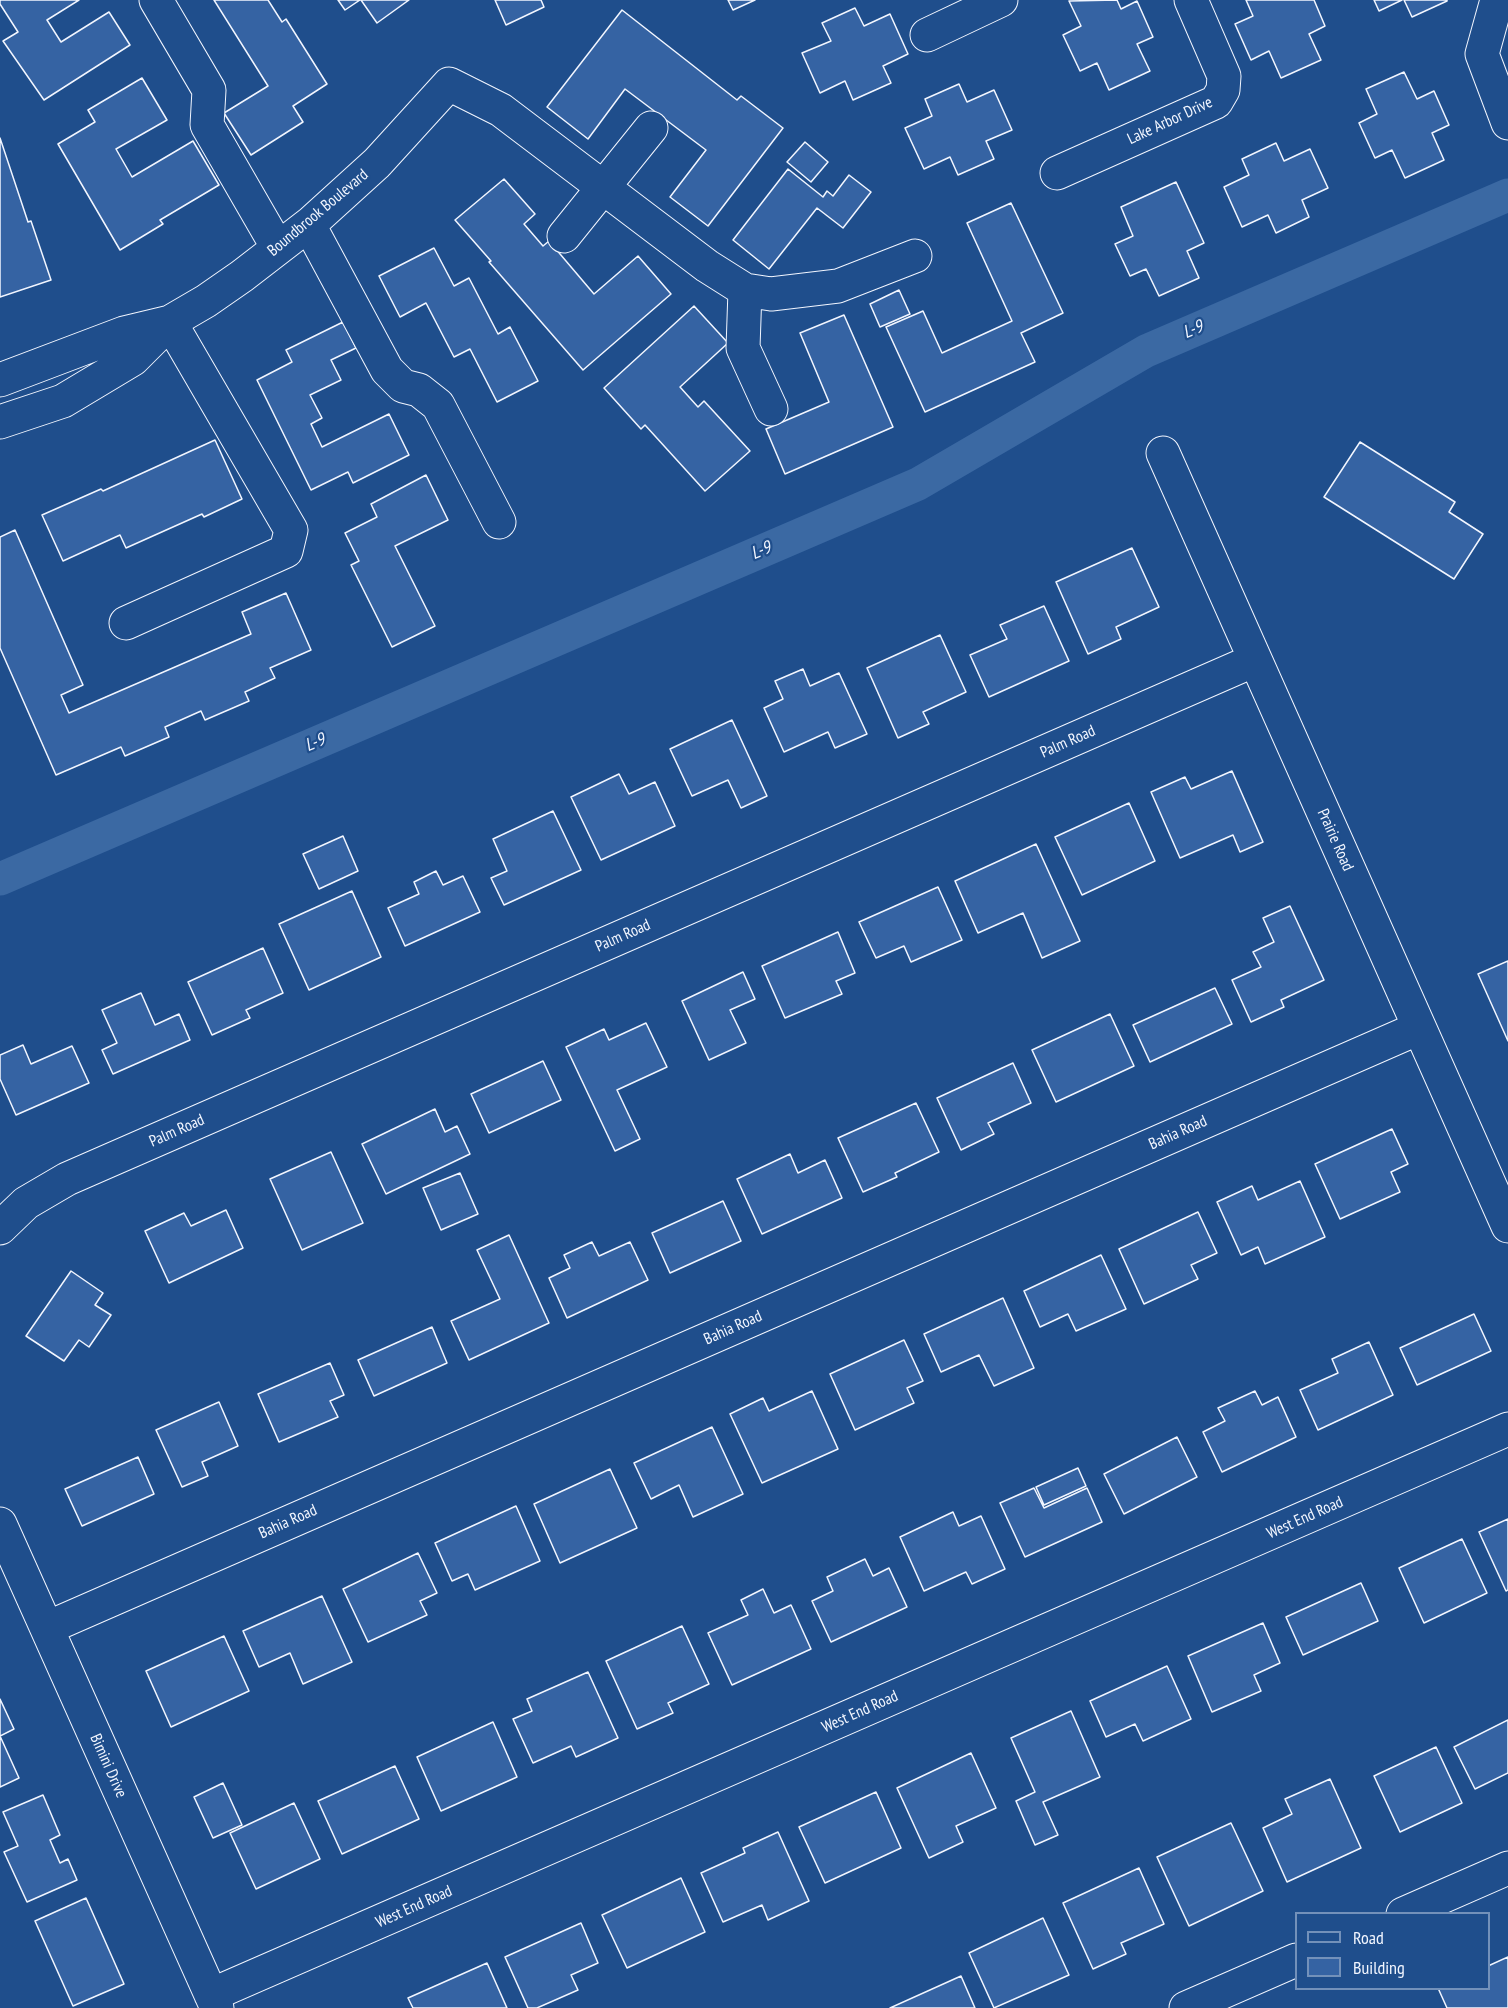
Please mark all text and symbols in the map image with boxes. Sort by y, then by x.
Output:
street label: Lake Arbor Drive [1124,93,1216,149]
street label: Boundbrook Boulevard [264,165,372,261]
water label: L-9 [1180,316,1206,344]
water label: L-9 [748,537,774,565]
street label: Palm Road [1038,721,1098,763]
water label: L-9 [302,729,328,757]
street label: Prairie Road [1313,806,1357,874]
street label: Palm Road [593,915,653,957]
street label: Palm Road [147,1110,207,1152]
street label: Bahia Road [1146,1112,1210,1154]
street label: Bahia Road [701,1307,765,1349]
street label: West End Road [1264,1493,1346,1543]
street label: Bahia Road [256,1501,320,1543]
street label: West End Road [819,1687,901,1737]
street label: Bimini Drive [85,1731,131,1801]
street label: West End Road [373,1882,455,1932]
legend [1295,1912,1490,1990]
text: Road [1353,1926,1384,1949]
text: Building [1353,1956,1405,1979]

